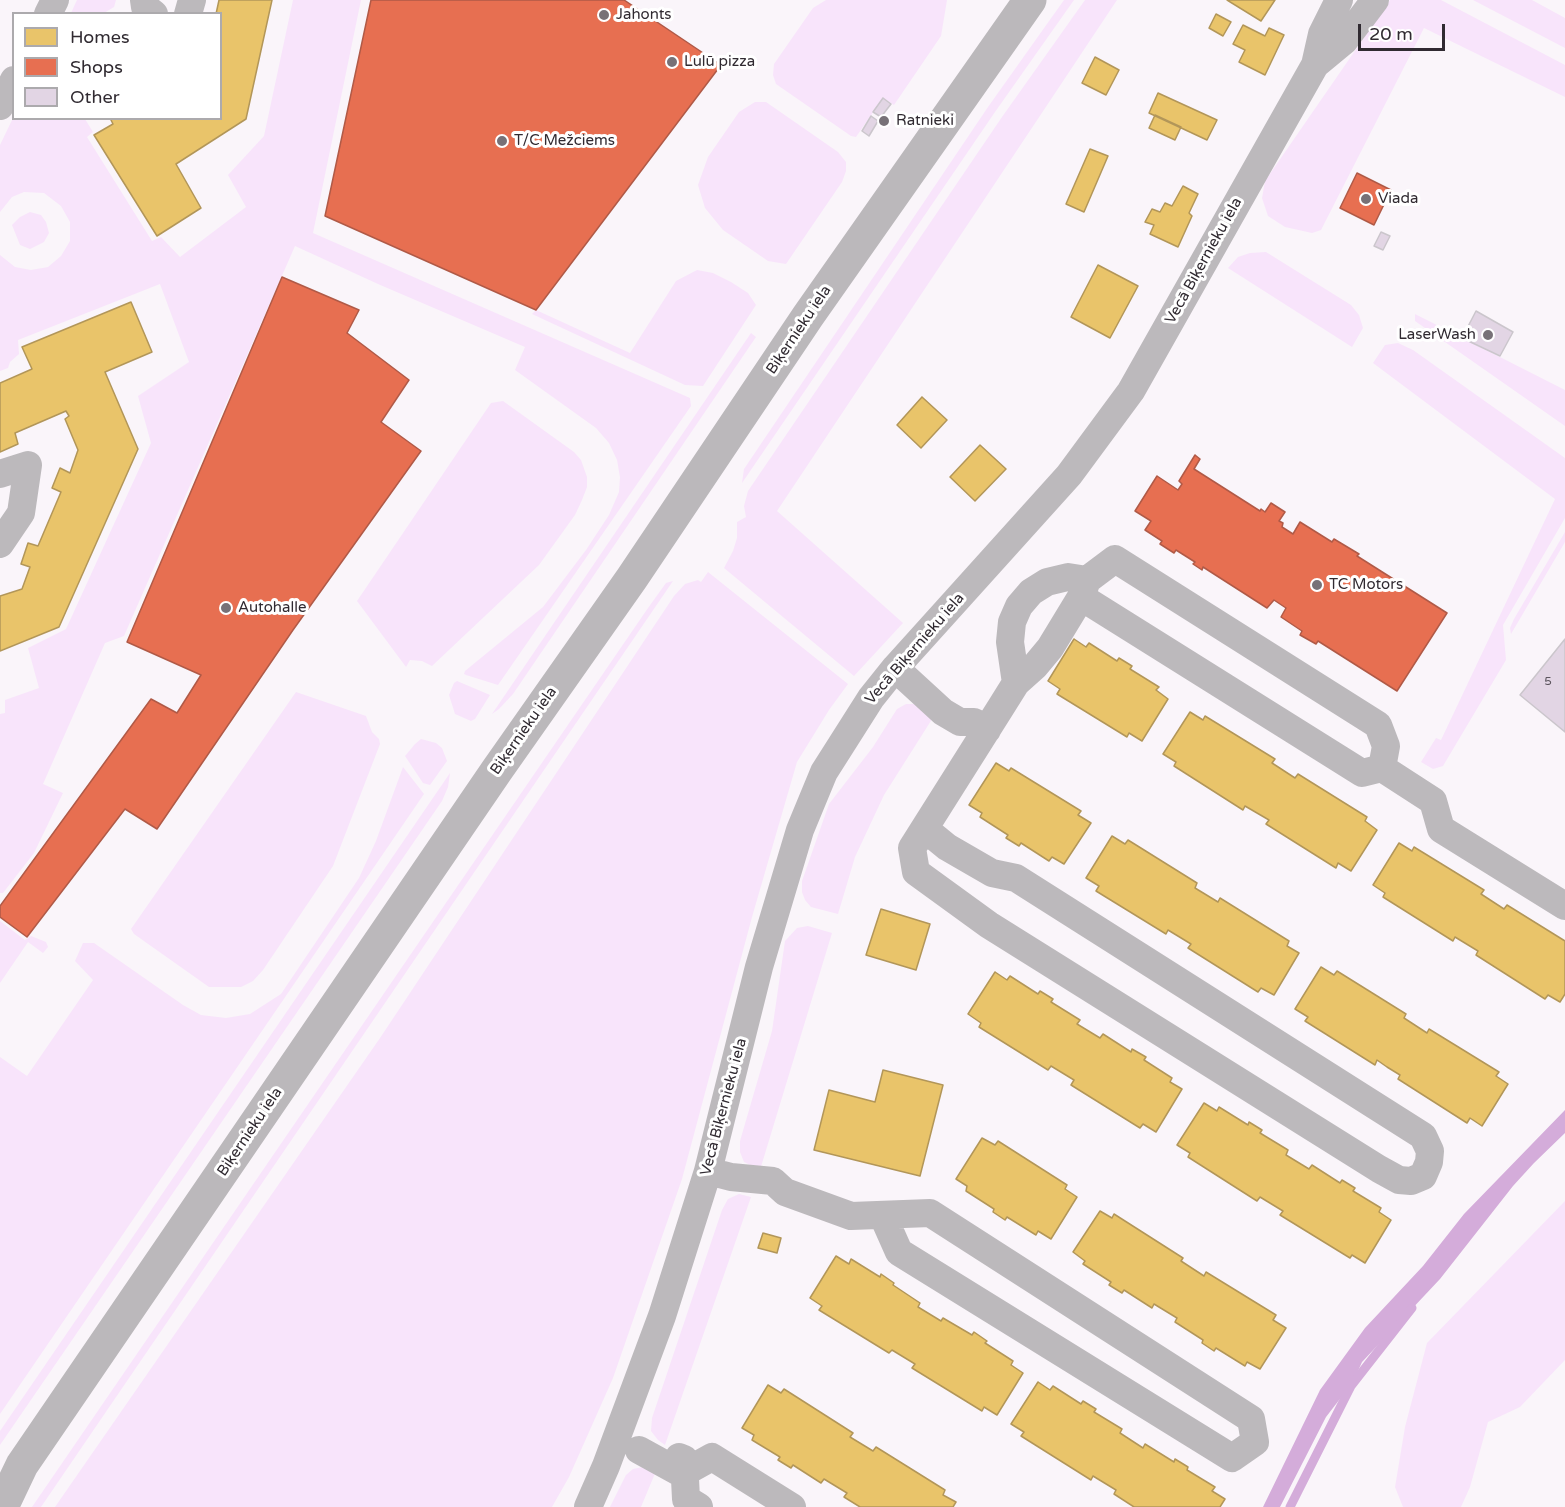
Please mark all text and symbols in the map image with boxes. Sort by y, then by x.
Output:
place label: Jahonts [616,6,672,24]
marker: Jahonts [597,8,611,22]
legend [12,12,222,120]
scale bar [1361,12,1448,50]
text: 20 m [1369,23,1413,45]
text: Homes [70,26,130,48]
place label: Lulū pizza [684,53,755,71]
marker: Lulū pizza [665,55,679,69]
text: Shops [70,56,123,78]
text: Other [70,86,120,108]
place label: Ratnieki [896,112,954,130]
marker: Ratnieki [877,114,891,128]
place label: T/C Mežciems [514,132,615,150]
marker: T/C Mežciems [495,134,509,148]
place label: Viada [1378,190,1418,208]
marker: Viada [1359,192,1373,206]
street label: Vecā Biķernieku iela [1162,195,1246,327]
street label: Biķernieku iela [763,282,835,378]
place label: LaserWash [1398,326,1476,344]
marker: LaserWash [1481,328,1495,342]
place label: TC Motors [1329,576,1403,594]
marker: TC Motors [1310,578,1324,592]
street label: Vecā Biķernieku iela [862,590,968,708]
place label: Autohalle [238,599,306,617]
marker: Autohalle [219,601,233,615]
house number: 5 [1544,675,1552,689]
street label: Biķernieku iela [487,684,561,778]
street label: Vecā Biķernieku iela [697,1036,751,1178]
street label: Biķernieku iela [214,1084,286,1180]

